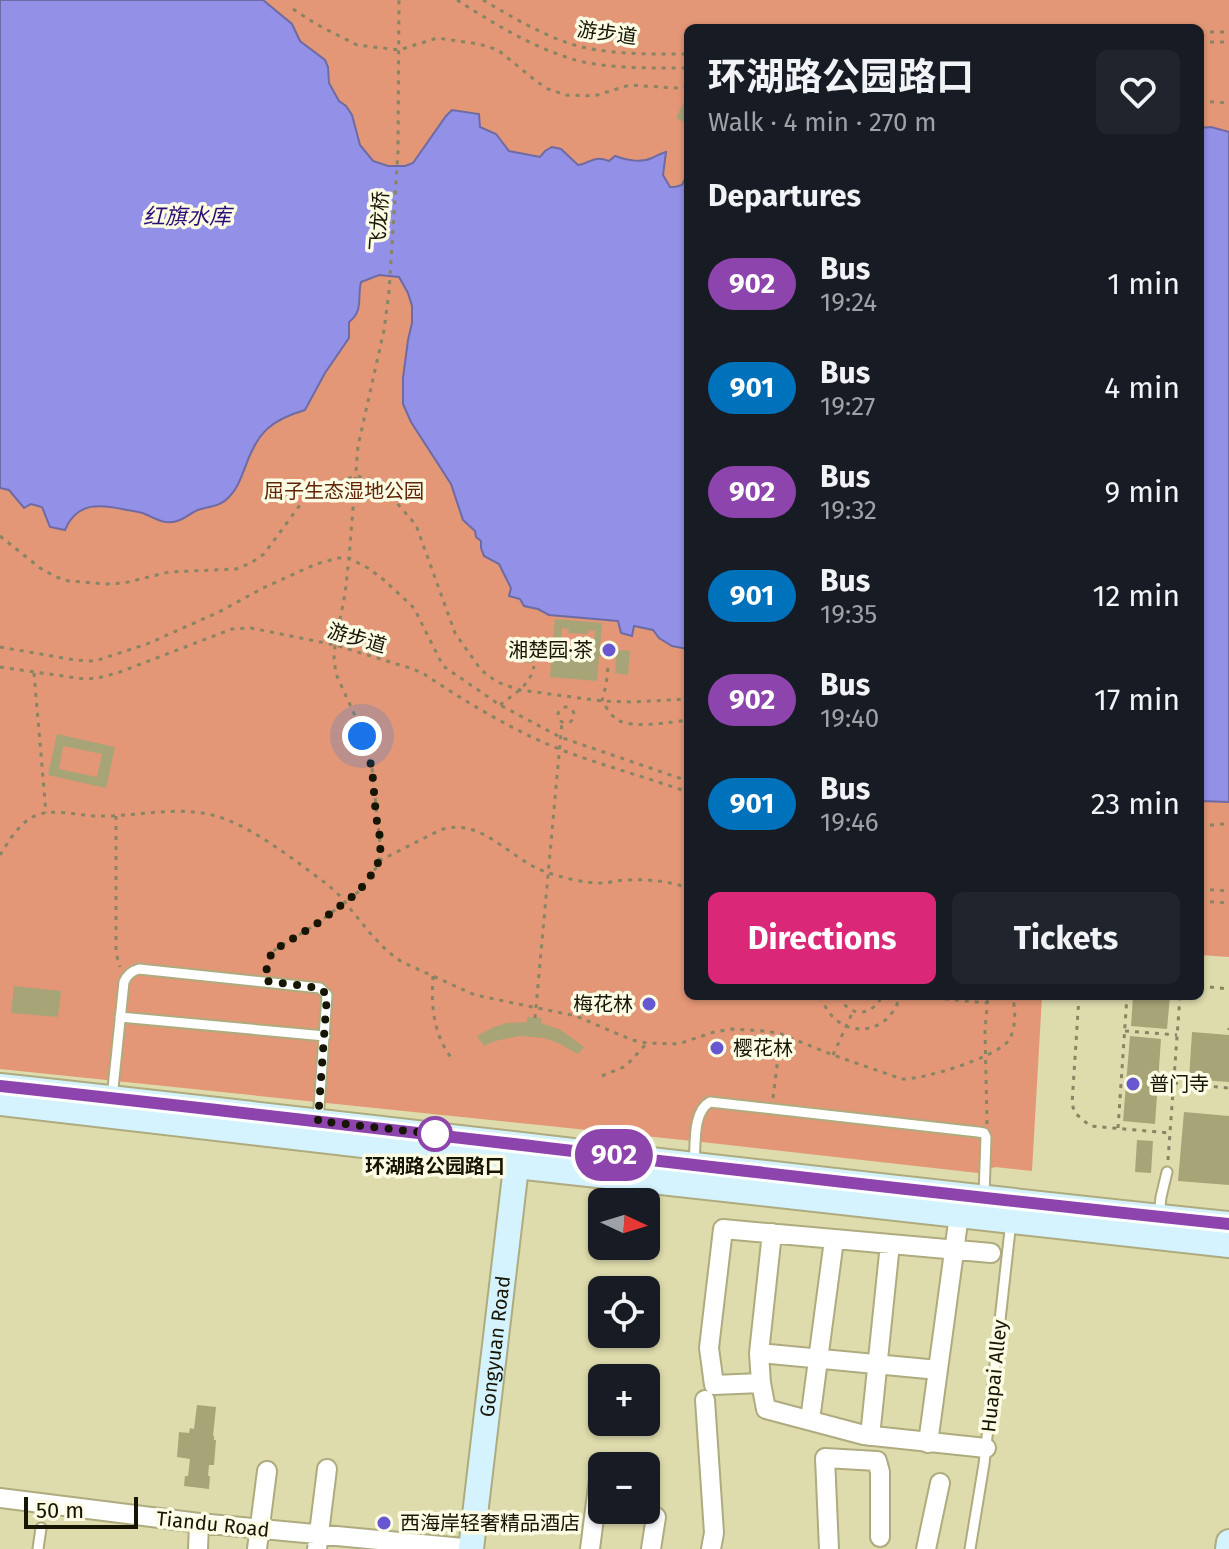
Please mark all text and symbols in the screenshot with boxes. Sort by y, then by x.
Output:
street label: 游步道 [576,17,638,49]
button: heart [1096,50,1180,134]
text: 环湖路公园路口 [708,54,974,100]
text: Walk · 4 min · 270 m [708,107,937,138]
text: Departures [708,178,861,214]
street label: 飞龙桥 [365,190,393,252]
water label: 红旗水库 [143,203,235,230]
text: Bus [820,251,870,287]
text: 1 min [1107,266,1180,302]
text: 902 [729,267,775,300]
text: 19:24 [820,287,877,318]
text: Bus [820,355,870,391]
text: 4 min [1104,370,1180,406]
text: 901 [730,371,774,404]
text: 19:27 [820,391,875,422]
text: Bus [820,459,870,495]
text: 9 min [1105,474,1180,510]
text: 902 [729,475,775,508]
park label: 屈子生态湿地公园 [264,479,424,503]
text: 19:32 [820,495,877,526]
text: Bus [820,563,870,599]
text: 12 min [1092,578,1180,614]
text: 901 [730,579,774,612]
text: 19:35 [820,599,877,630]
street label: 游步道 [325,618,389,658]
place label: 湘楚园·茶 [508,638,593,662]
marker: 湘楚园·茶 [600,641,618,659]
text: Bus [820,667,870,703]
text: 17 min [1094,682,1180,718]
text: 902 [729,683,775,716]
text: 19:40 [820,703,879,734]
your location [342,716,382,756]
text: Bus [820,771,870,807]
text: 23 min [1091,786,1180,822]
text: 901 [730,787,774,820]
text: 19:46 [820,807,879,838]
button: Directions [708,892,936,984]
button: Tickets [952,892,1180,984]
place label: 梅花林 [573,992,633,1016]
marker: 梅花林 [640,995,658,1013]
place label: 樱花林 [733,1036,793,1060]
marker: 樱花林 [708,1039,726,1057]
place label: 普门寺 [1149,1072,1209,1096]
marker: 普门寺 [1124,1075,1142,1093]
marker: 环湖路公园路口 [418,1117,452,1151]
line badge: 902 [568,1129,660,1181]
text: 902 [591,1138,637,1171]
place label: 环湖路公园路口 [365,1154,505,1178]
north arrow [588,1188,660,1260]
map controls [588,1188,660,1524]
street label: Gongyuan Road [475,1274,515,1418]
button: locate [588,1276,660,1348]
street label: Huapai Alley [976,1318,1012,1434]
button: + [588,1364,660,1436]
button: − [588,1452,660,1524]
scale bar [24,1493,138,1529]
text: 50 m [36,1497,84,1524]
street label: Tiandu Road [155,1506,271,1542]
place label: 西海岸轻奢精品酒店 [400,1511,580,1535]
marker: 西海岸轻奢精品酒店 [375,1514,393,1532]

